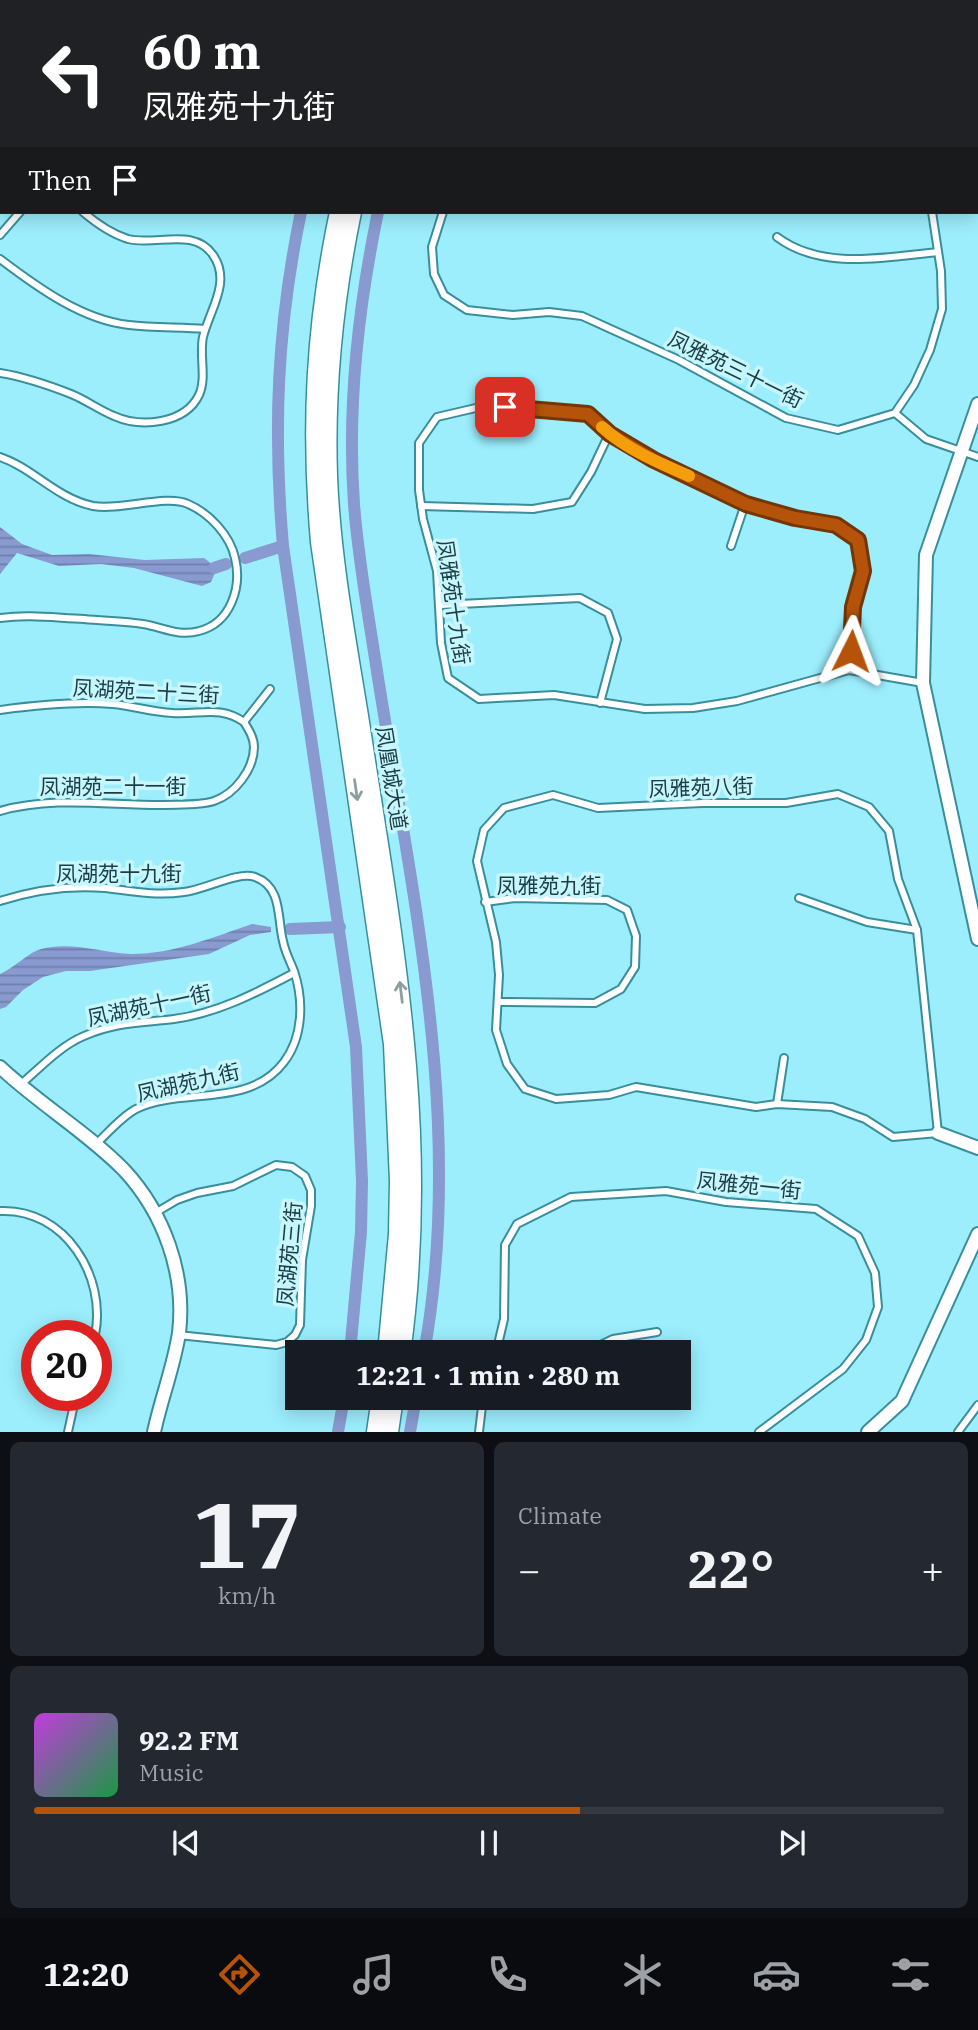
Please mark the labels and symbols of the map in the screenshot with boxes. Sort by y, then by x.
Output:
street label: 凤雅苑三十一街 [664,324,808,414]
pin [475,377,535,437]
street label: 凤雅苑十九街 [431,538,477,666]
position arrow [814,614,888,688]
street label: 凤湖苑二十三街 [72,673,220,709]
street label: 凤凰城大道 [370,724,414,832]
street label: 凤雅苑八街 [648,771,754,803]
street label: 凤湖苑二十一街 [40,772,187,800]
one-way arrow [349,778,362,801]
street label: 凤湖苑十九街 [56,859,182,887]
street label: 凤雅苑九街 [497,871,602,899]
street label: 凤湖苑十一街 [84,978,214,1032]
one-way arrow [395,981,408,1003]
street label: 凤湖苑九街 [134,1057,242,1107]
street label: 凤雅苑一街 [695,1166,803,1204]
street label: 凤湖苑三街 [270,1200,308,1308]
speed limit sign: 20 [21,1320,112,1411]

